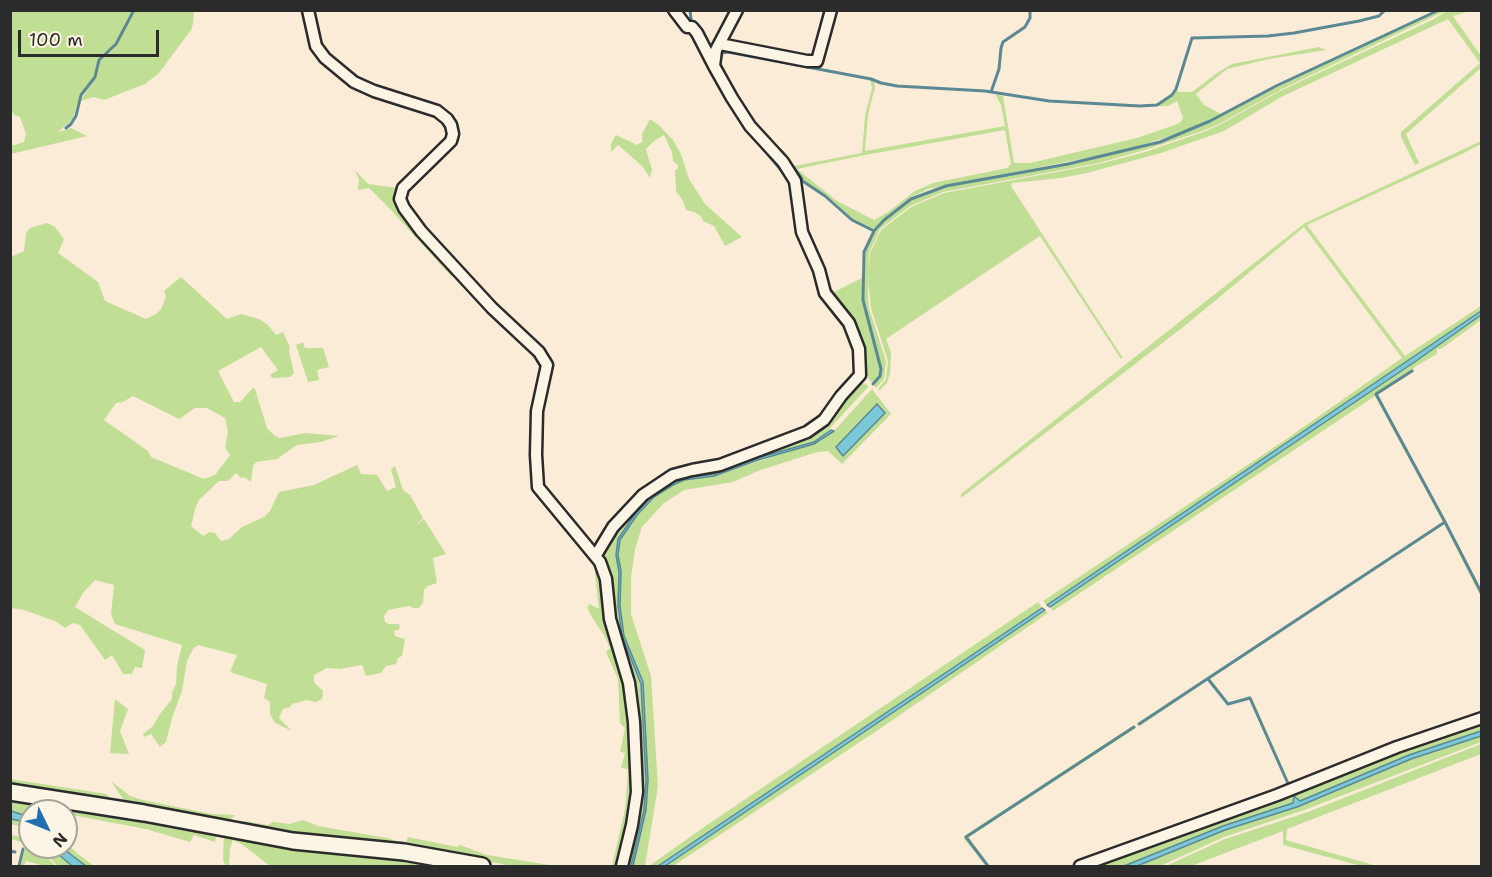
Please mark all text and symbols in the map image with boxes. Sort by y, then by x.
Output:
scale bar [21,18,162,56]
text: 100 m [29,28,83,52]
north arrow [18,799,78,859]
text: N [48,828,72,852]

